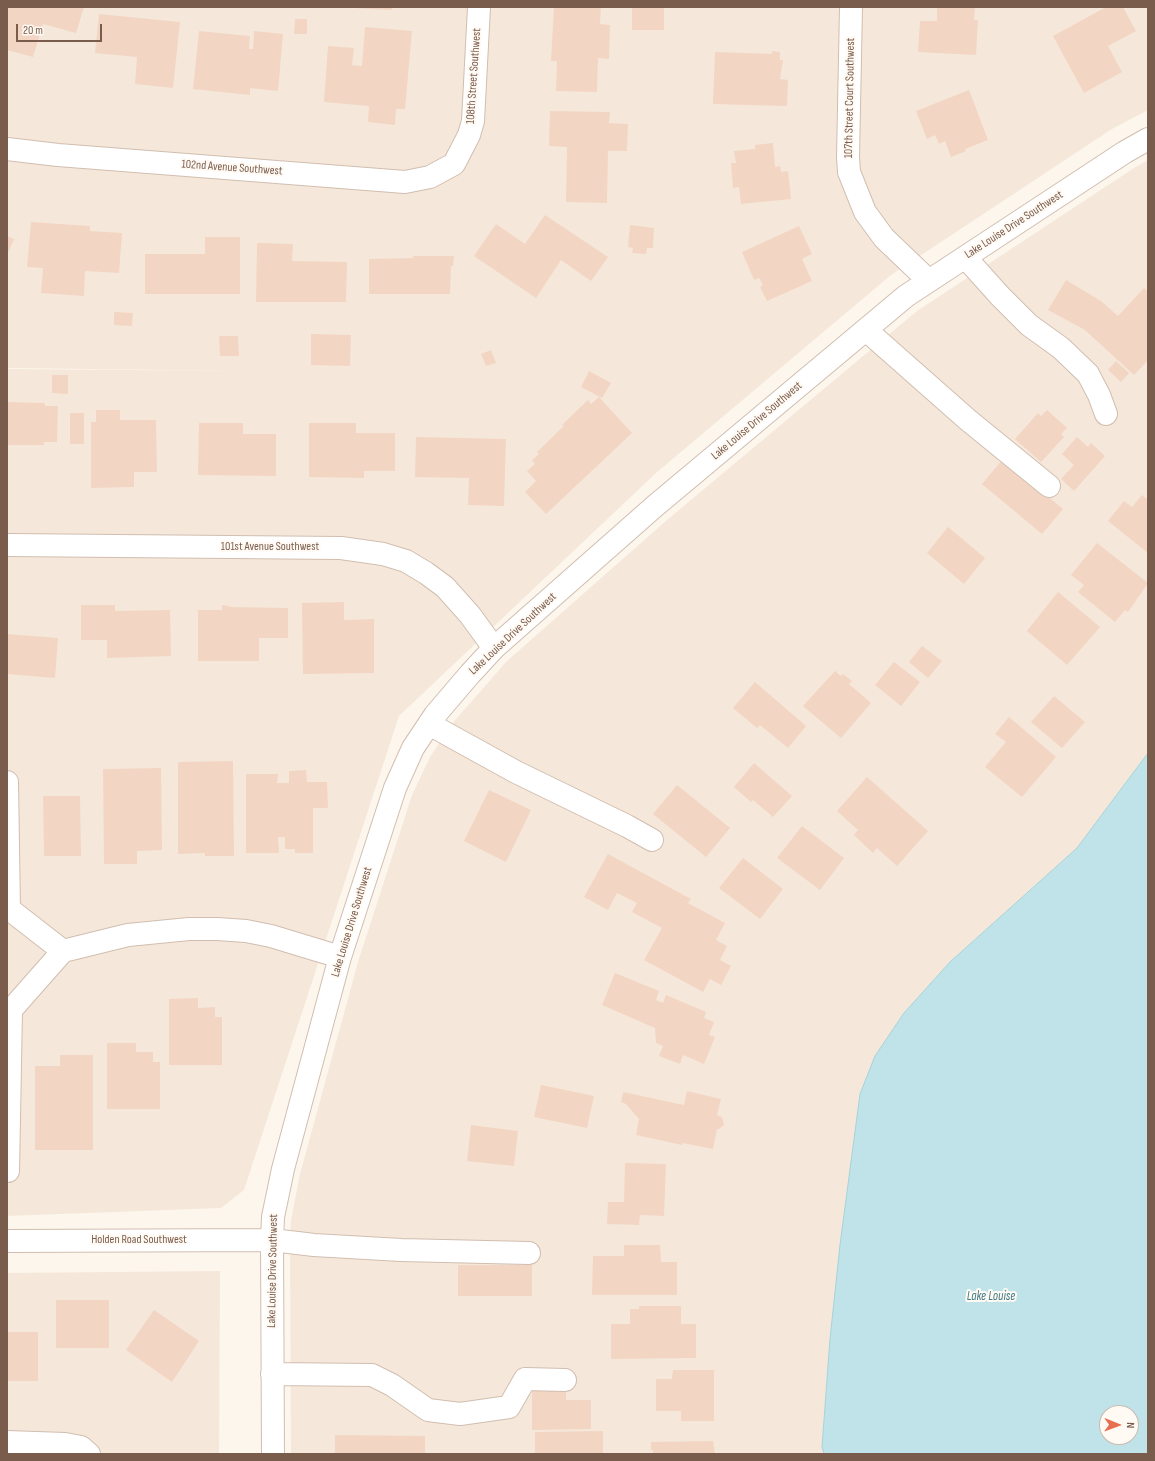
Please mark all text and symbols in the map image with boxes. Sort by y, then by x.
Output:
scale bar [18,16,104,42]
text: 20 m [23,23,43,38]
street label: 108th Street Southwest [463,28,485,124]
street label: 107th Street Court Southwest [842,38,858,158]
street label: 102nd Avenue Southwest [181,157,283,179]
street label: Lake Louise Drive Southwest [962,188,1066,262]
street label: Lake Louise Drive Southwest [709,379,805,463]
street label: 101st Avenue Southwest [221,540,319,554]
street label: Lake Louise Drive Southwest [466,590,560,678]
street label: Lake Louise Drive Southwest [328,865,376,979]
street label: Lake Louise Drive Southwest [265,1214,281,1328]
street label: Holden Road Southwest [91,1233,187,1247]
water label: Lake Louise [967,1289,1015,1305]
north arrow [1099,1405,1139,1445]
text: N [1124,1422,1137,1428]

